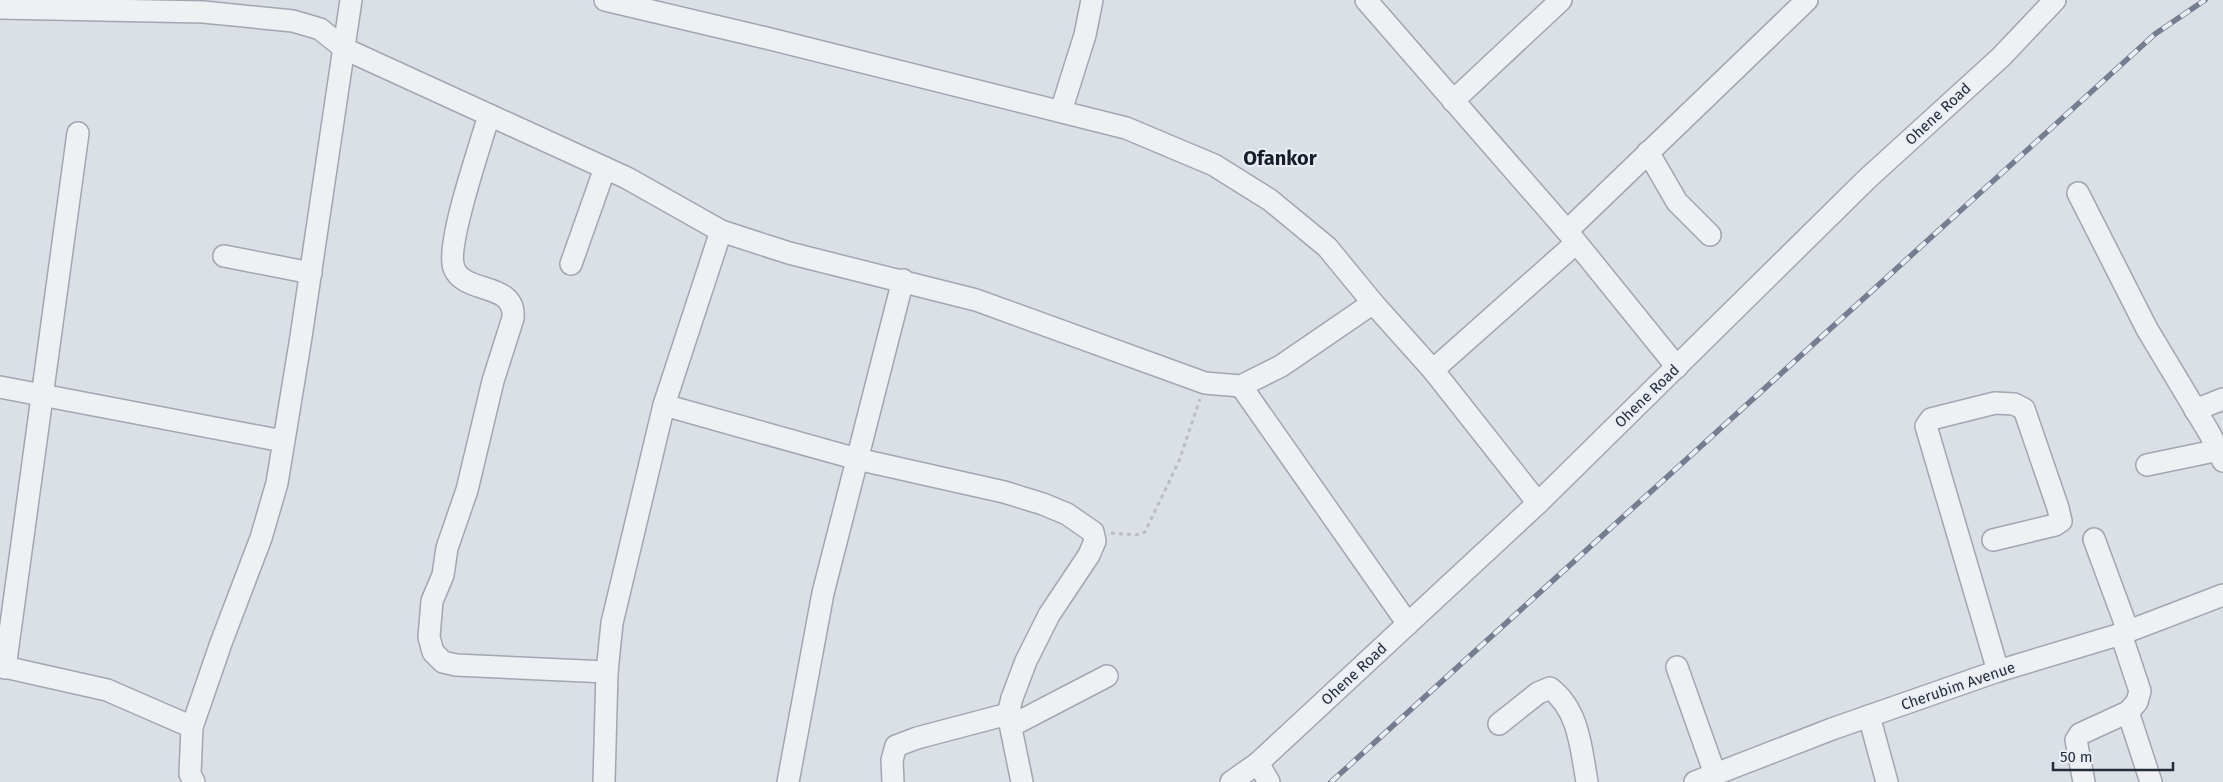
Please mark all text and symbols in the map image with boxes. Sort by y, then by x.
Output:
street label: Ohene Road [1902,79,1974,149]
district label: Ofankor [1243,146,1318,170]
street label: Ohene Road [1611,361,1683,431]
street label: Ohene Road [1318,639,1390,709]
street label: Cherubim Avenue [1899,658,2017,714]
scale bar [2053,740,2173,772]
text: 50 m [2060,748,2093,766]

